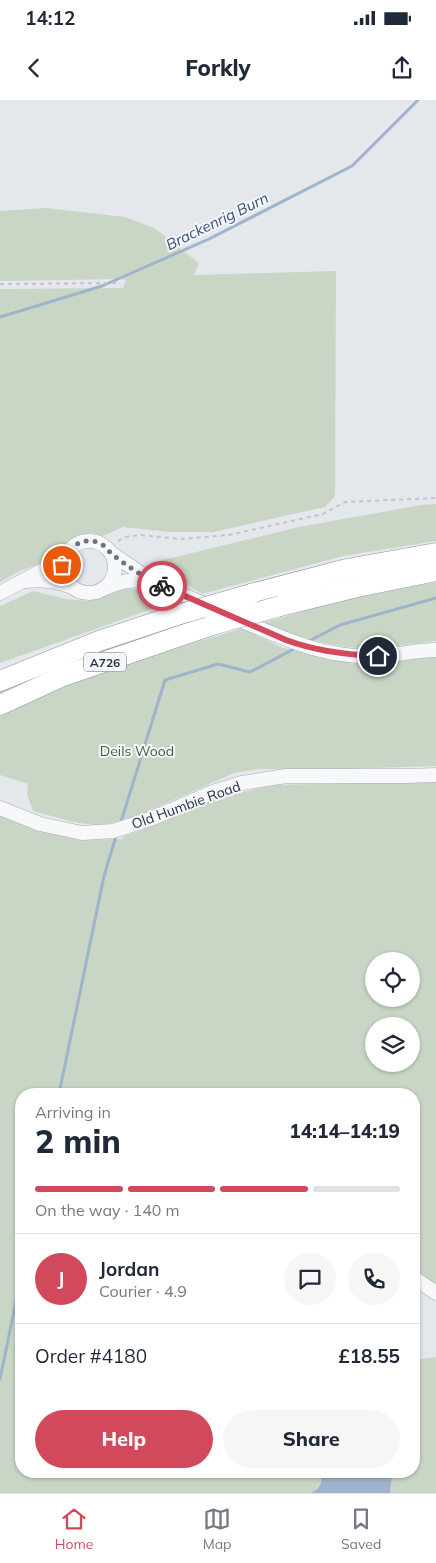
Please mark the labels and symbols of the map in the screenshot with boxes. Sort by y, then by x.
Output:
water label: Brackenrig Burn [163,188,271,254]
pin [41,544,83,586]
courier [137,561,187,611]
pin [357,635,399,677]
road number: A726 [84,652,126,672]
park label: Deils Wood [100,742,174,760]
street label: Old Humbie Road [129,777,243,833]

